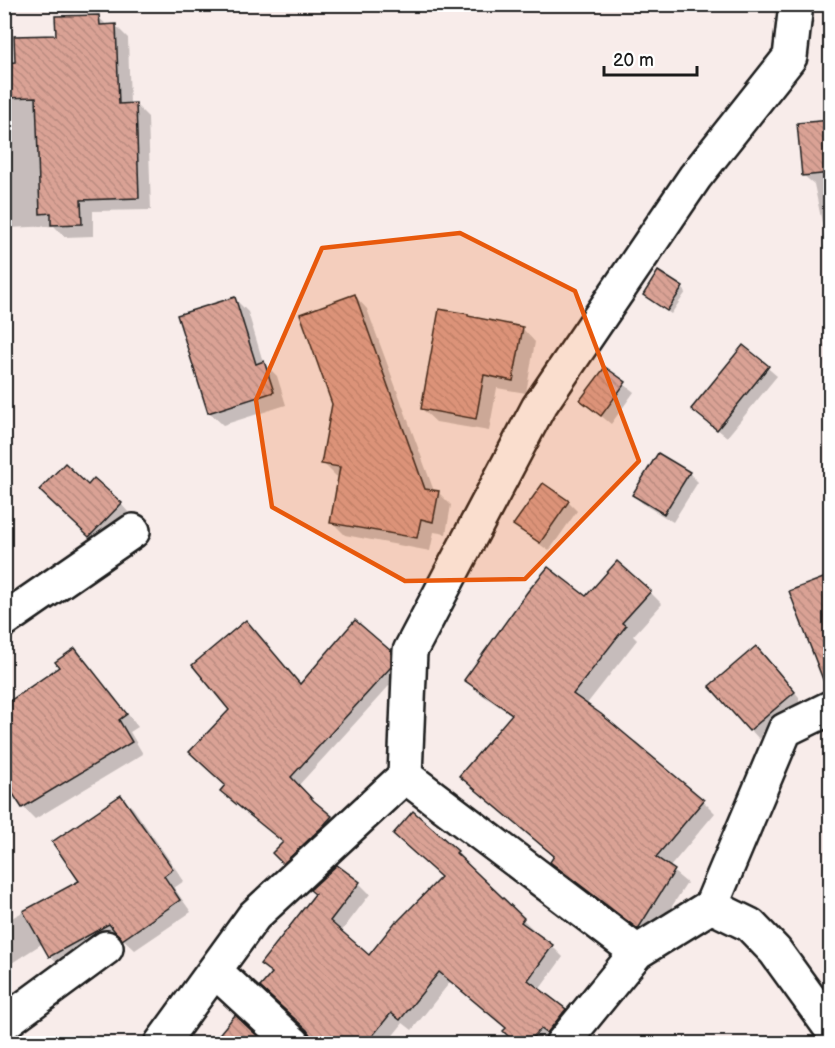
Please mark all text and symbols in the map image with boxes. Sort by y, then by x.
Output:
scale bar [604,39,697,77]
text: 20 m [613,50,654,71]

